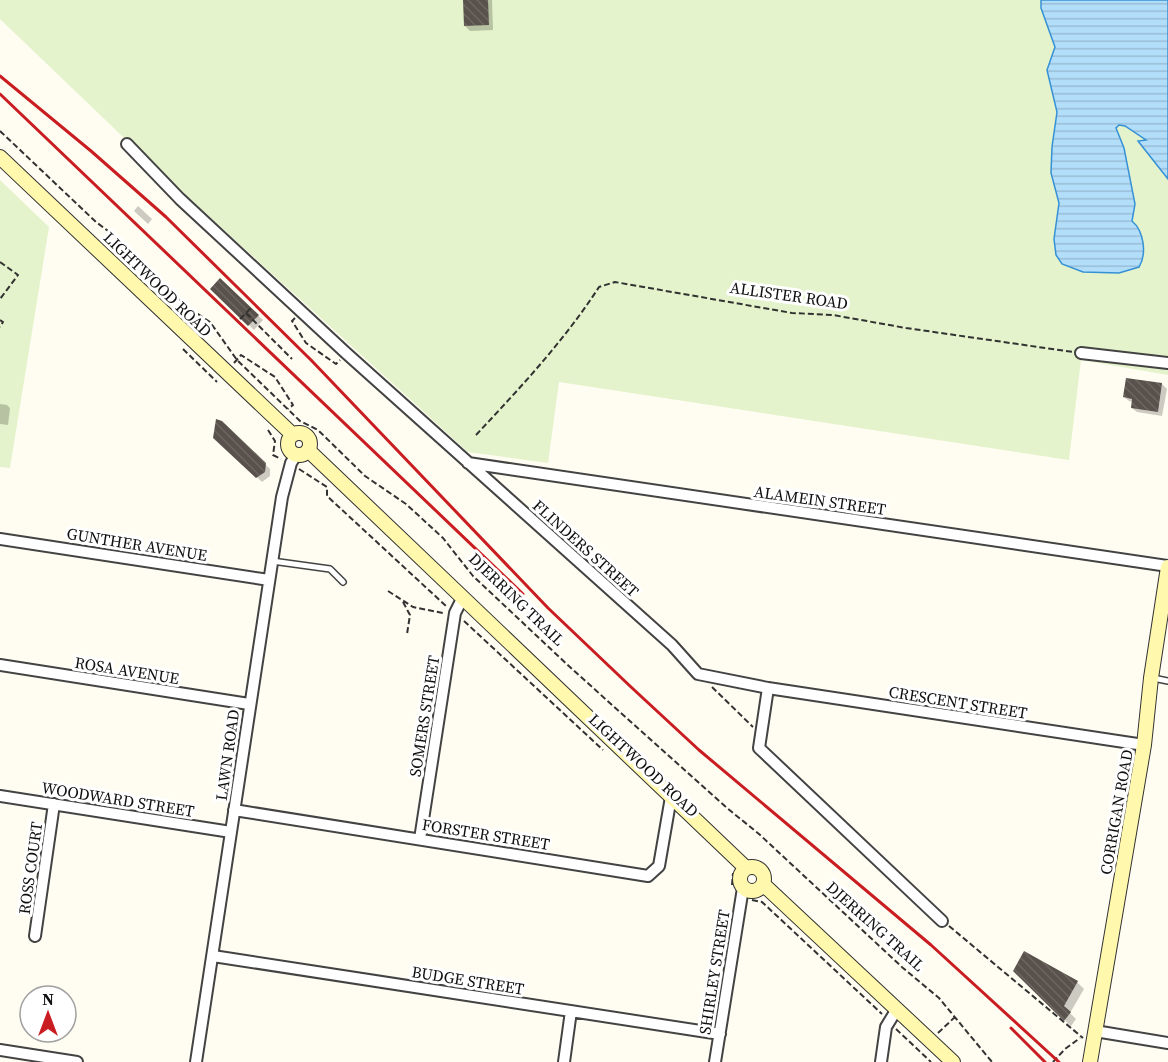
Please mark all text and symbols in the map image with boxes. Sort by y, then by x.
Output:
street label: LIGHTWOOD ROAD [99,227,217,341]
street label: ALLISTER ROAD [729,276,849,314]
street label: ALAMEIN STREET [753,480,888,520]
street label: FLINDERS STREET [528,494,644,602]
street label: GUNTHER AVENUE [65,522,209,566]
street label: DJERRING TRAIL [464,547,570,651]
street label: ROSA AVENUE [73,651,181,689]
street label: SOMERS STREET [404,653,445,778]
street label: CRESCENT STREET [887,680,1029,724]
street label: LAWN ROAD [210,708,244,802]
street label: LIGHTWOOD ROAD [584,708,704,822]
street label: CORRIGAN ROAD [1094,748,1138,876]
street label: WOODWARD STREET [40,776,196,822]
street label: FORSTER STREET [421,813,552,855]
street label: ROSS COURT [13,820,47,916]
street label: DJERRING TRAIL [822,876,930,976]
street label: SHIRLEY STREET [693,908,735,1036]
street label: BUDGE STREET [410,960,526,1000]
north arrow [18,984,78,1044]
text: N [42,988,54,1010]

